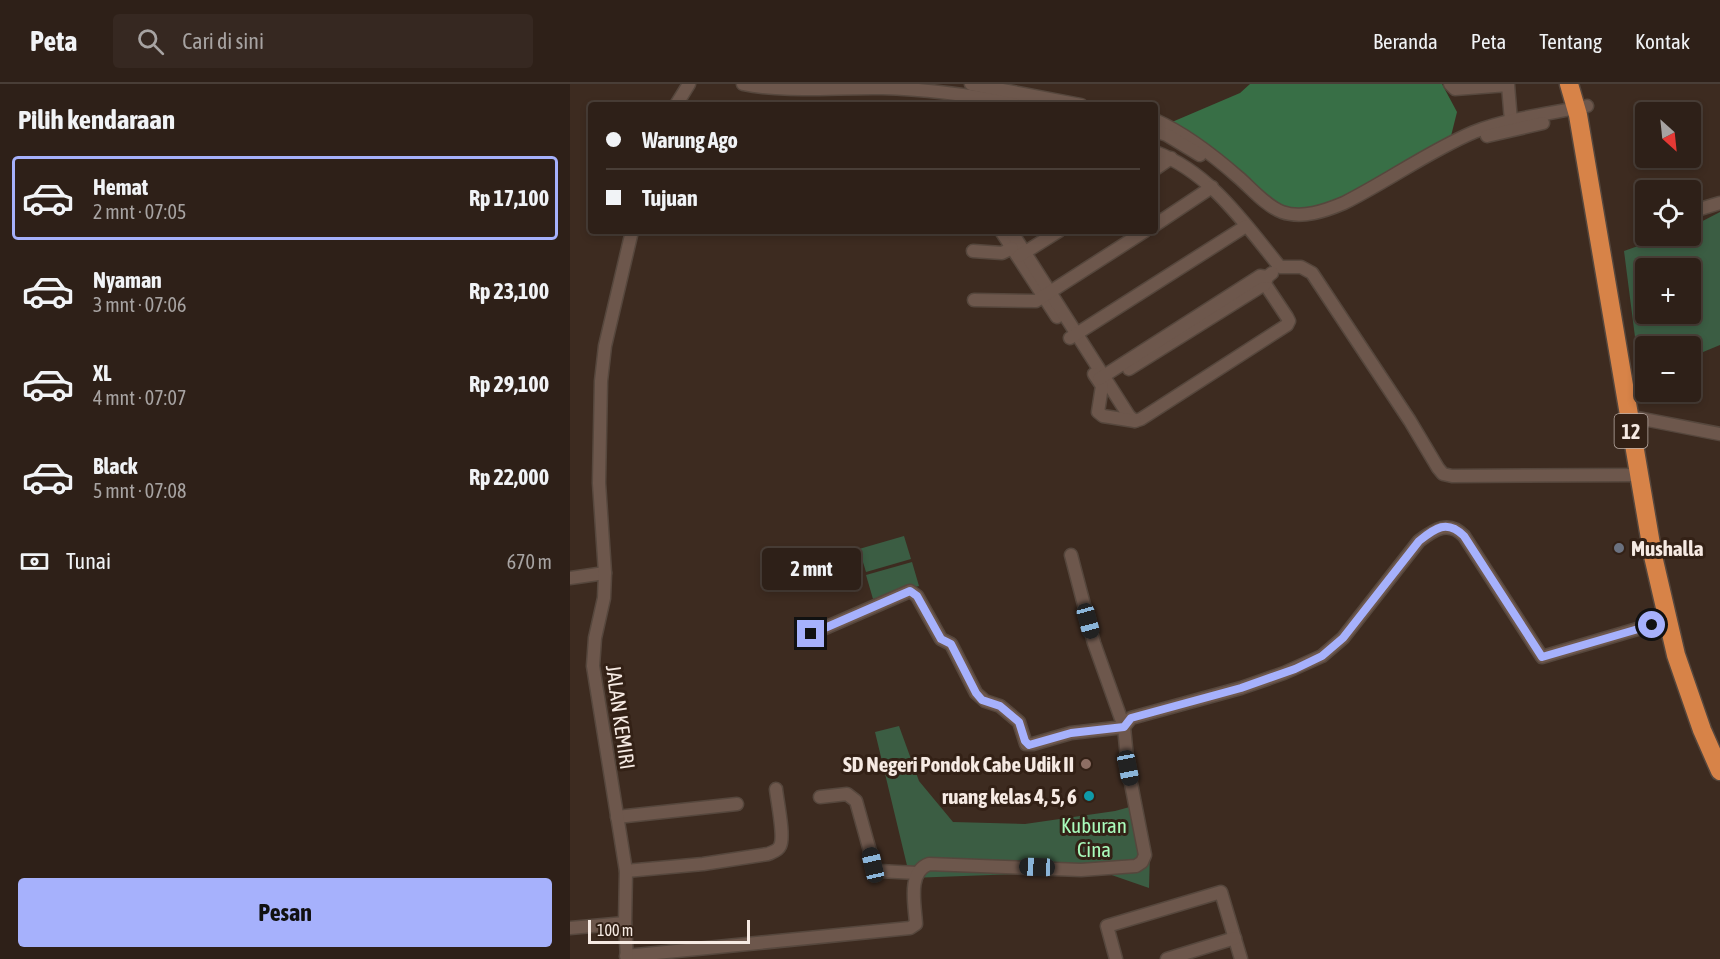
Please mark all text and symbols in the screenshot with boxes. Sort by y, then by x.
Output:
search box [113,14,533,68]
text: Peta [30,25,77,57]
icon: search [134,25,167,58]
text: Cari di sini [182,28,264,54]
text: Beranda [1373,29,1438,53]
text: Peta [1471,29,1506,53]
text: Tentang [1539,29,1602,53]
text: Kontak [1635,29,1690,53]
north arrow [1635,102,1701,168]
map controls [1635,102,1701,402]
text: Pilih kendaraan [18,104,175,135]
text: Warung Ago [642,127,738,153]
icon: car [21,171,75,225]
text: Hemat [93,174,148,200]
button: locate [1635,180,1701,246]
text: Rp 17,100 [469,185,549,211]
text: Tujuan [642,185,698,211]
text: 2 mnt · 07:05 [93,200,186,223]
button: + [1635,258,1701,324]
icon: car [21,264,75,318]
text: Nyaman [93,267,162,293]
text: Rp 23,100 [469,278,549,304]
text: 3 mnt · 07:06 [93,293,186,316]
button: − [1635,336,1701,402]
icon: car [21,357,75,411]
text: XL [93,360,111,386]
text: Rp 29,100 [469,371,549,397]
text: 4 mnt · 07:07 [93,386,186,409]
road number: 12 [1614,414,1648,448]
icon: car [21,450,75,504]
text: Black [93,453,137,479]
text: Rp 22,000 [469,464,549,490]
text: 5 mnt · 07:08 [93,479,186,502]
place label: Mushalla [1631,536,1704,560]
marker: Mushalla [1612,541,1626,555]
icon: cash [18,545,51,578]
callout: 2 mnt [762,547,860,589]
text: Tunai [66,548,111,574]
text: 670 m [507,550,552,573]
text: 2 mnt [791,557,833,580]
car [1075,601,1101,641]
route start [1638,611,1665,638]
route end [797,620,824,647]
street label: JALAN KEMIRI [602,663,640,771]
car [1116,749,1140,787]
place label: SD Negeri Pondok Cabe Udik II [843,752,1074,776]
marker: SD Negeri Pondok Cabe Udik II [1079,757,1093,771]
place label: ruang kelas 4, 5, 6 [942,784,1077,808]
marker: ruang kelas 4, 5, 6 [1082,789,1096,803]
park label: Kuburan Cina [1061,813,1127,861]
car [860,845,886,885]
car [1019,857,1055,877]
button: Pesan [18,878,552,947]
scale bar [588,917,750,944]
text: 100 m [597,921,633,939]

